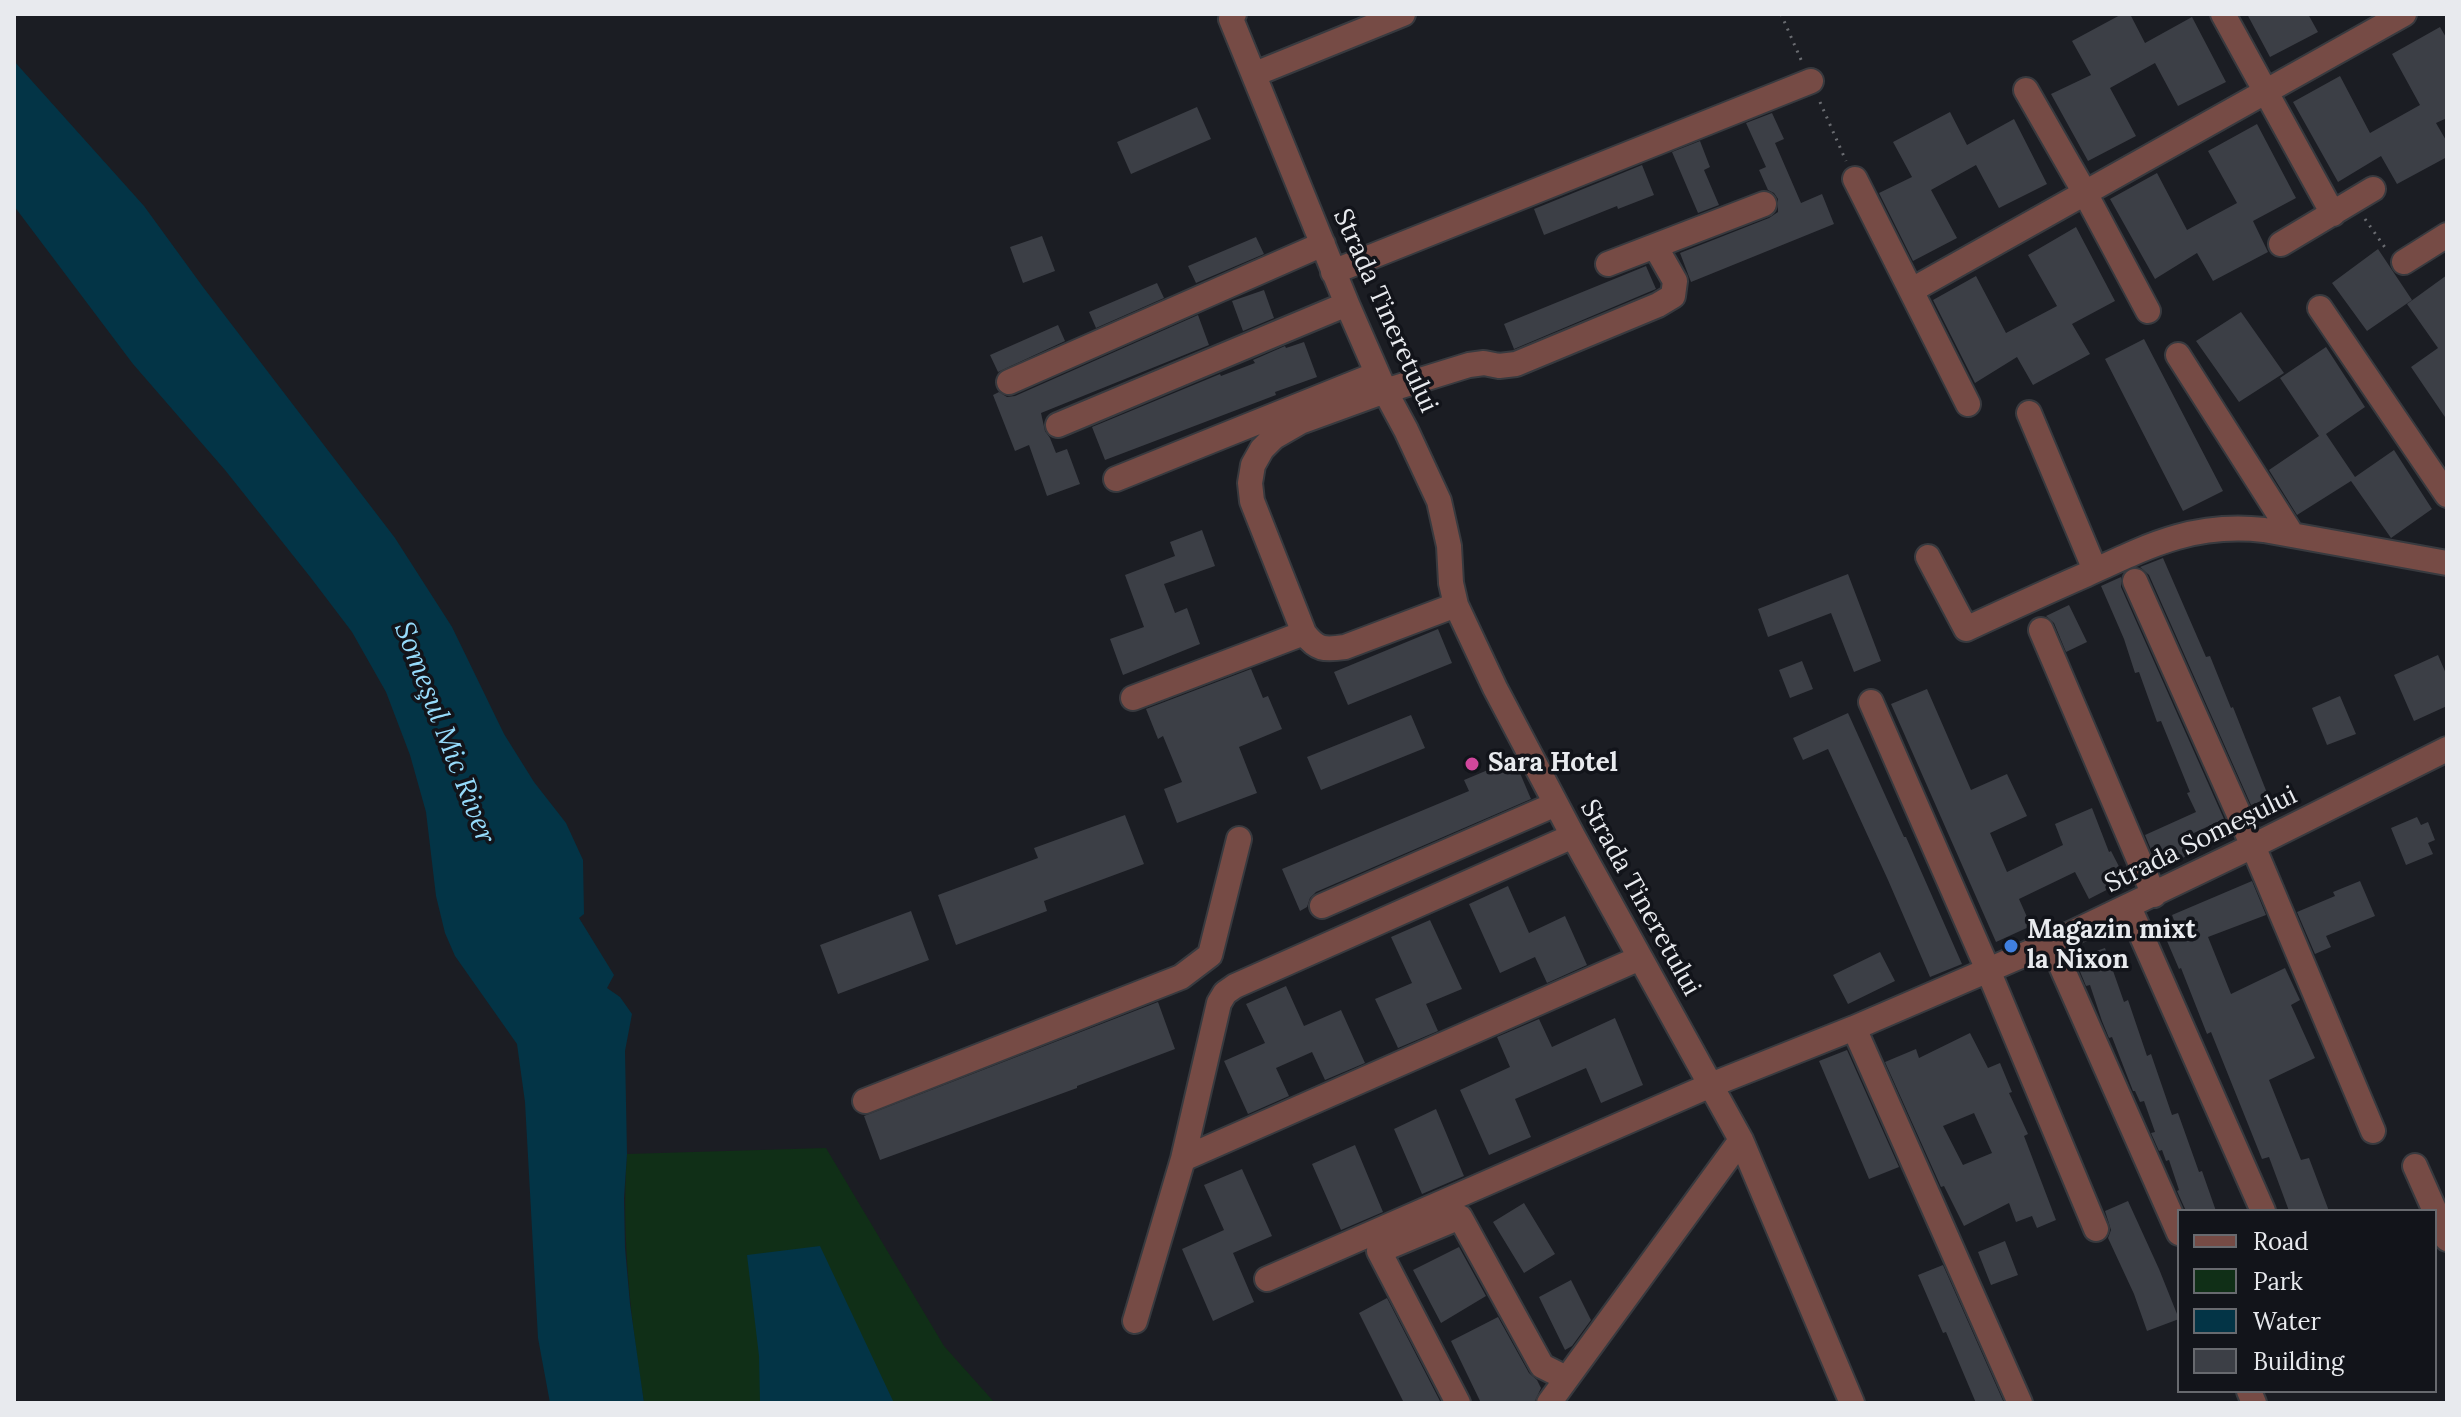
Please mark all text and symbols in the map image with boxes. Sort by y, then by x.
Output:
street label: Strada Tineretului [1326,204,1444,418]
water label: Someşul Mic River [386,617,502,849]
place label: Sara Hotel [1488,748,1618,780]
marker: Sara Hotel [1463,755,1481,773]
street label: Strada Someșului [2100,780,2302,900]
street label: Strada Tineretului [1573,795,1707,1001]
place label: Magazin mixt la Nixon [2027,915,2196,976]
marker: Magazin mixt la Nixon [2002,937,2020,955]
legend [2177,1209,2437,1393]
text: Road [2253,1226,2309,1257]
text: Park [2253,1266,2303,1297]
text: Water [2253,1306,2321,1337]
text: Building [2253,1346,2344,1377]

